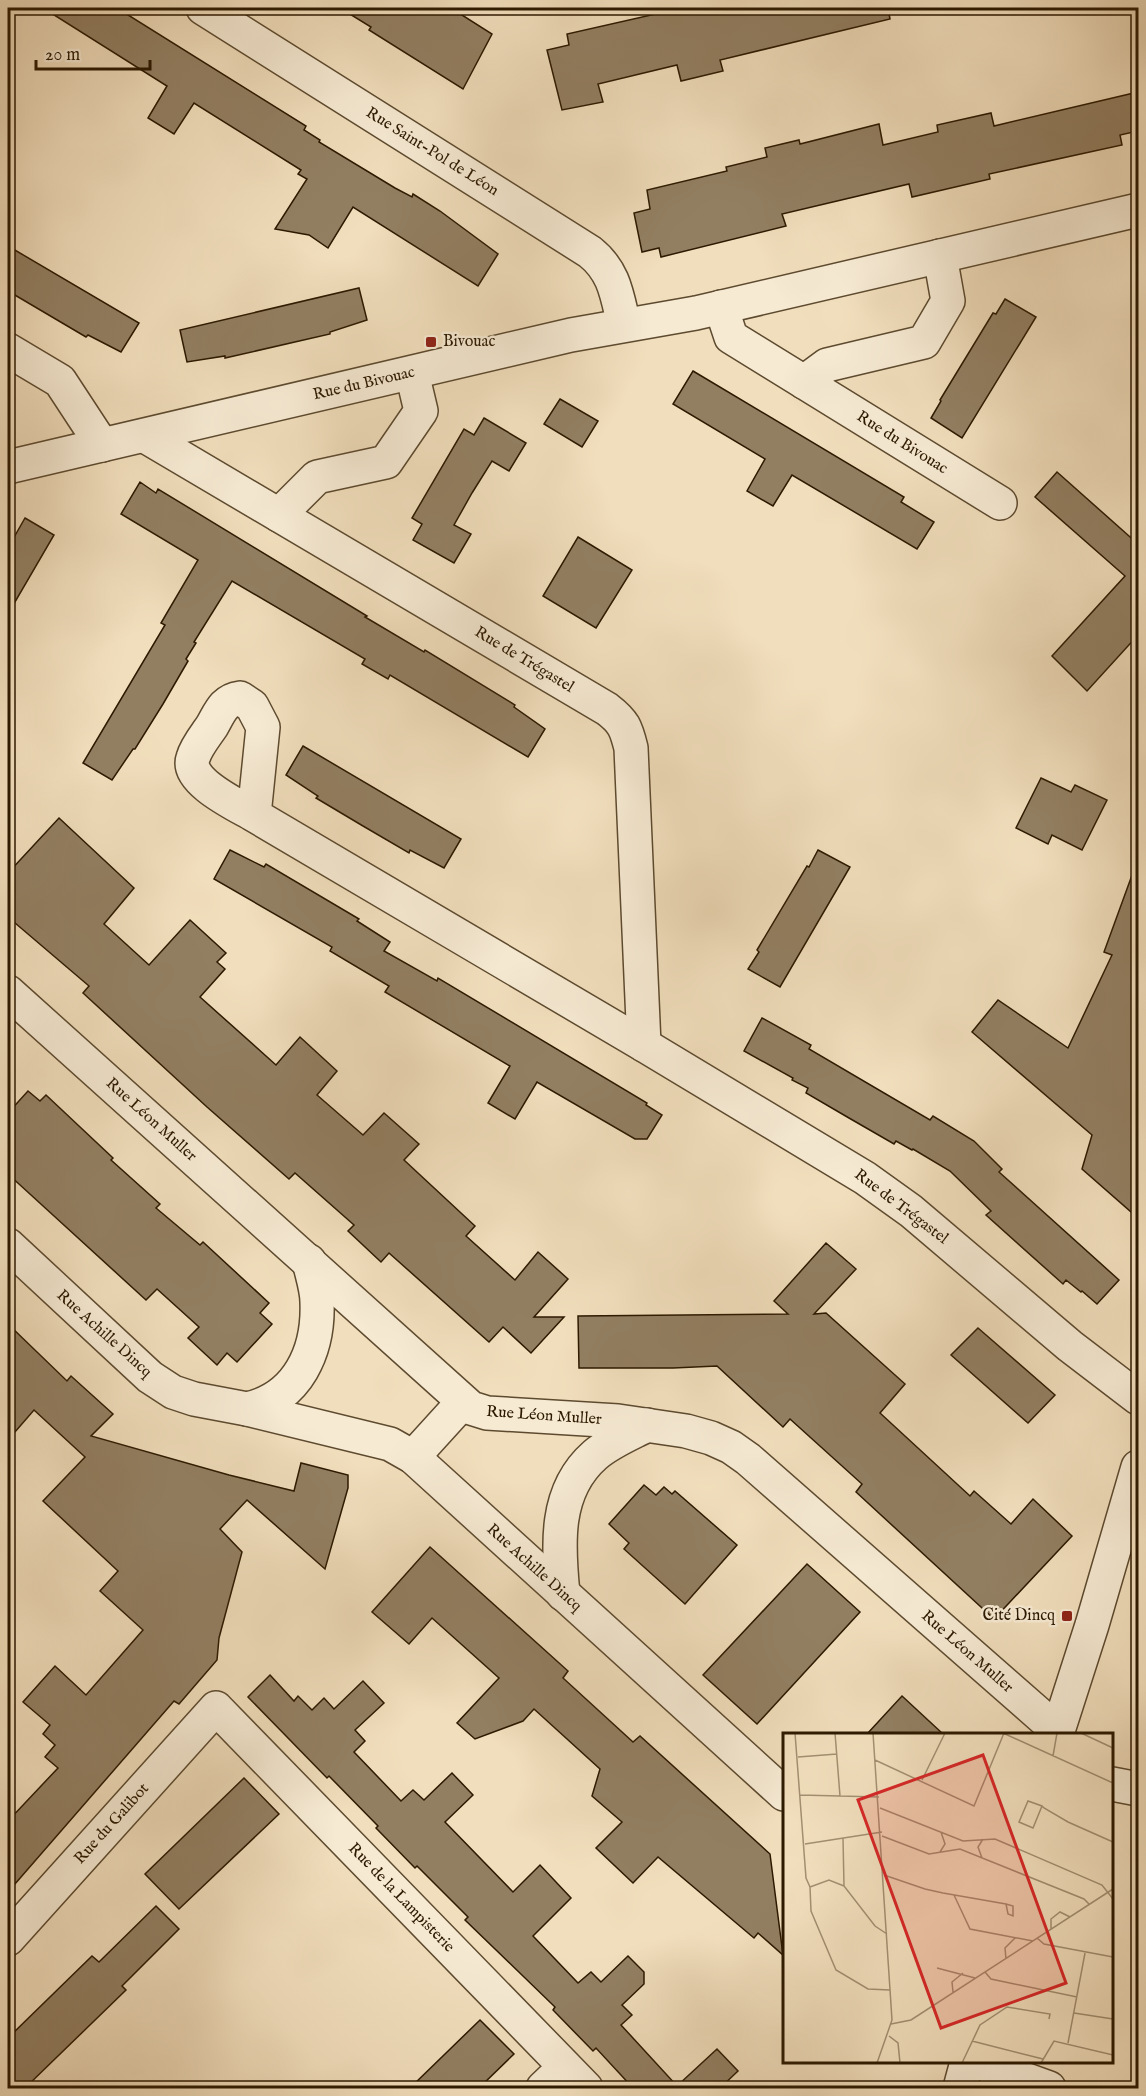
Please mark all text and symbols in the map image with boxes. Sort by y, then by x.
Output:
scale bar [36,33,150,71]
text: 20 m [45,44,80,67]
street label: Rue Saint-Pol de Léon [362,103,502,201]
place label: Bivouac [443,332,496,352]
marker: Bivouac [424,335,438,349]
street label: Rue du Bivouac [311,363,417,405]
street label: Rue du Bivouac [853,407,951,479]
street label: Rue de Trégastel [471,622,578,698]
street label: Rue Léon Muller [101,1074,201,1166]
street label: Rue de Trégastel [850,1165,953,1249]
street label: Rue Achille Dincq [52,1286,157,1383]
street label: Rue Léon Muller [486,1402,603,1430]
street label: Rue Achille Dincq [482,1520,587,1617]
street label: Rue Léon Muller [917,1606,1017,1698]
place label: Cité Dincq [983,1606,1056,1626]
marker: Cité Dincq [1060,1609,1074,1623]
inset map [783,1733,1113,2063]
street label: Rue du Galibot [70,1779,154,1869]
street label: Rue de la Lampisterie [344,1839,458,1957]

